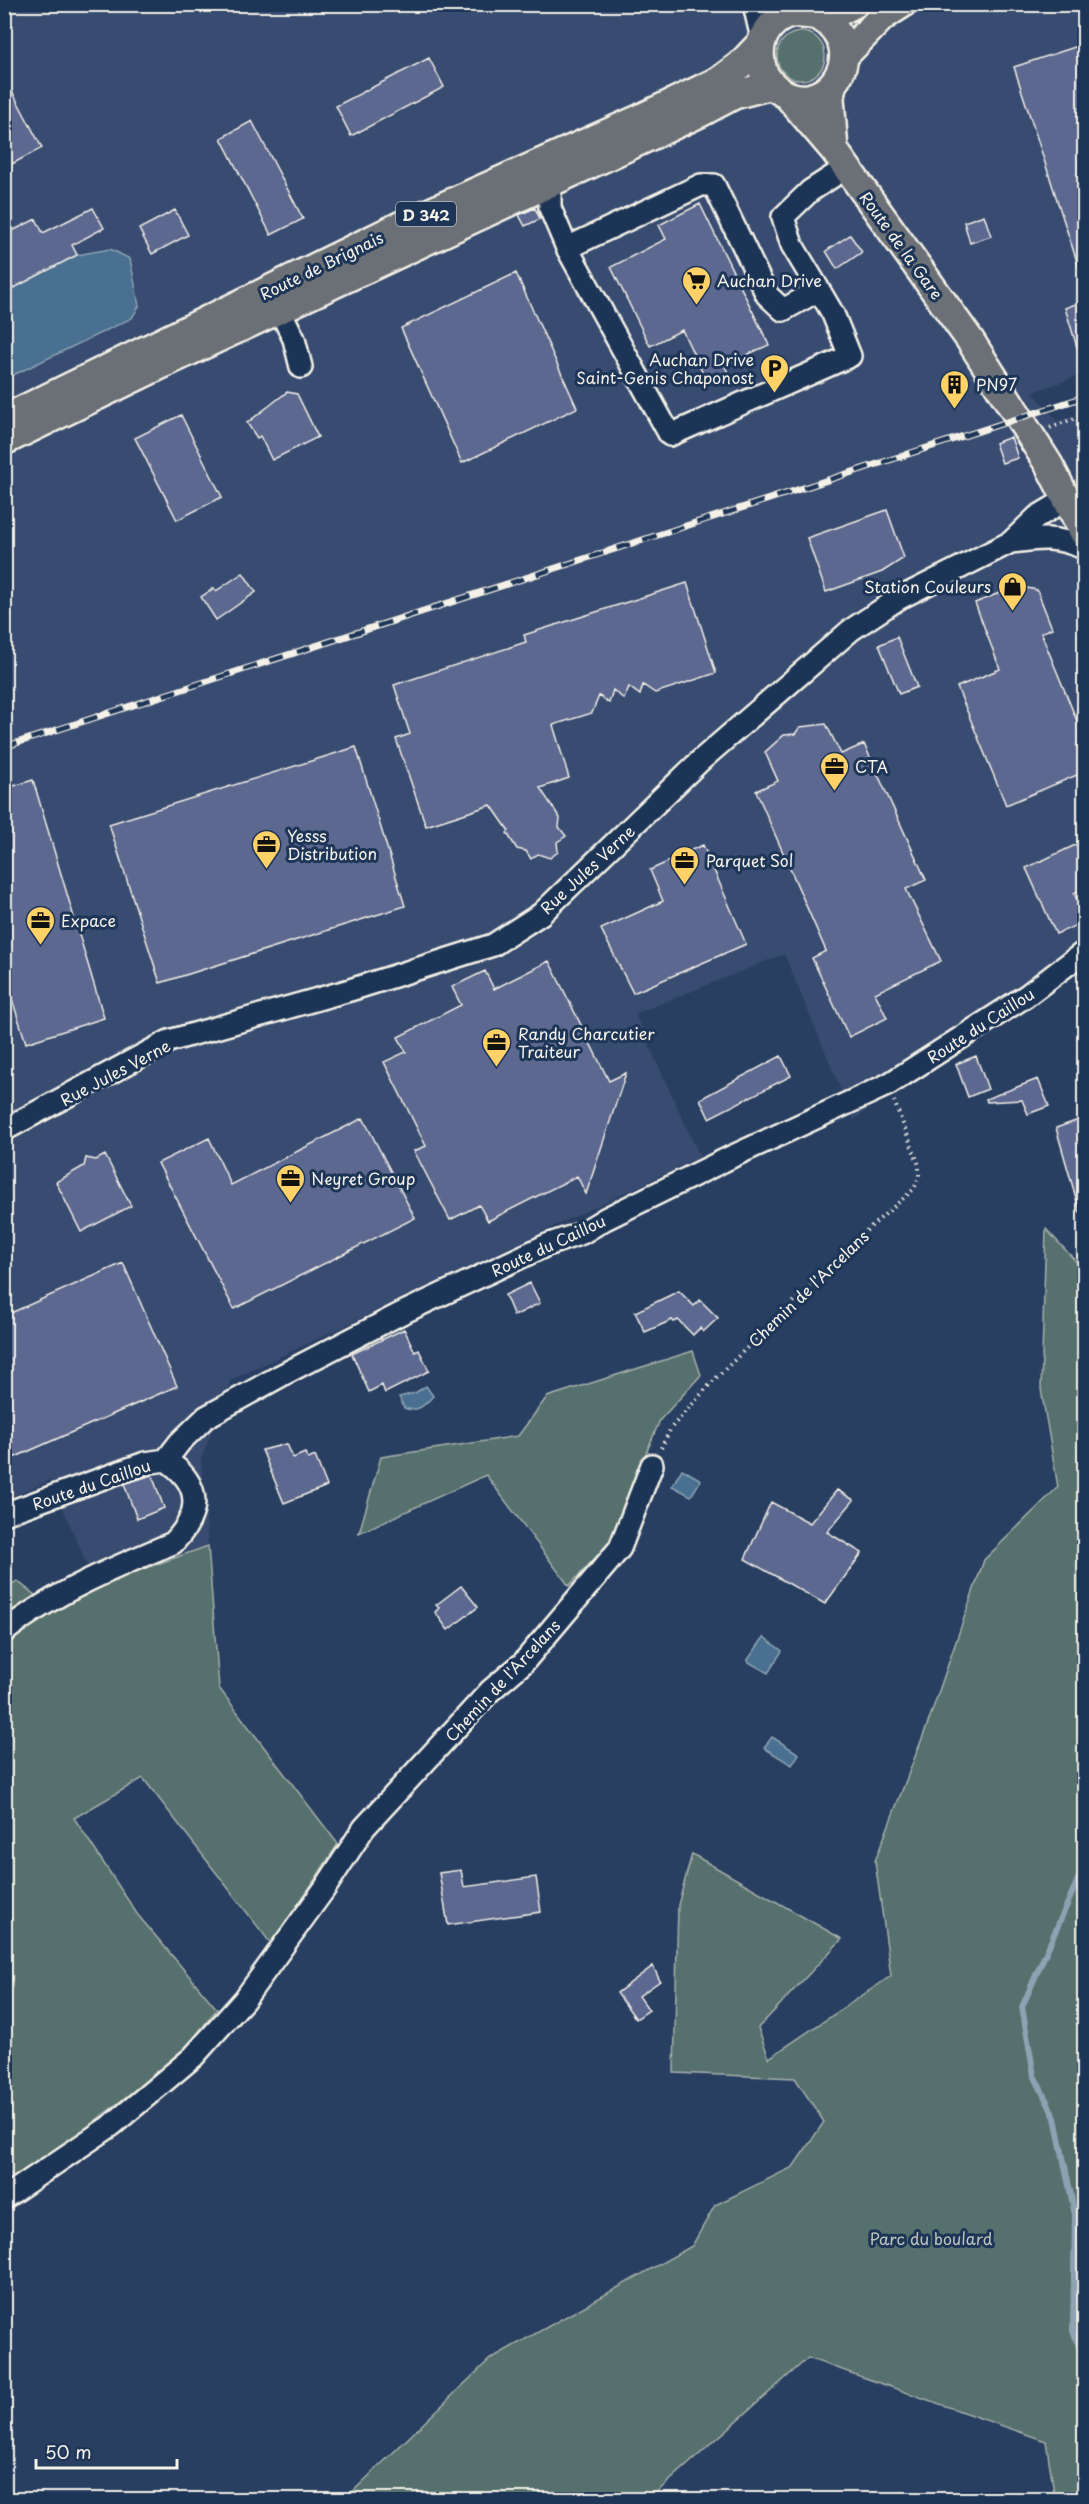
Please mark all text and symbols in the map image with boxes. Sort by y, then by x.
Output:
street label: Route de la Gare [855,186,949,304]
road number: D 342 [396,202,456,226]
street label: Route de Brignais [255,225,387,305]
supermarket icon: Auchan Drive [680,264,712,306]
place label: Auchan Drive [717,268,822,292]
place label: Auchan Drive Saint-Genis Chaponost [576,347,754,389]
parking icon: Auchan Drive Saint-Genis Chaponost [759,352,791,394]
building icon: PN97 [939,368,971,410]
place label: PN97 [976,372,1017,396]
shop icon: Station Couleurs [996,570,1028,612]
place label: Station Couleurs [864,574,991,598]
office icon: CTA [818,750,850,792]
place label: CTA [855,754,889,778]
street label: Rue Jules Verne [534,819,640,919]
place label: Yesss Distribution [287,823,377,865]
office icon: Yesss Distribution [250,828,282,870]
office icon: Parquet Sol [669,844,701,886]
place label: Parquet Sol [706,848,793,872]
office icon: Expace [24,904,56,946]
place label: Expace [61,908,116,932]
street label: Route du Caillou [922,981,1038,1069]
place label: Randy Charcutier Traiteur [518,1021,655,1063]
office icon: Randy Charcutier Traiteur [481,1026,513,1068]
street label: Rue Jules Verne [56,1033,174,1111]
office icon: Neyret Group [274,1162,306,1204]
place label: Neyret Group [311,1166,415,1190]
street label: Route du Caillou [487,1208,609,1282]
street label: Chemin de l'Arcelans [742,1224,874,1352]
street label: Route du Caillou [29,1452,153,1516]
street label: Chemin de l'Arcelans [439,1613,565,1747]
park label: Parc du boulard [870,2226,993,2250]
scale bar [36,2432,177,2470]
text: 50 m [45,2438,92,2465]

